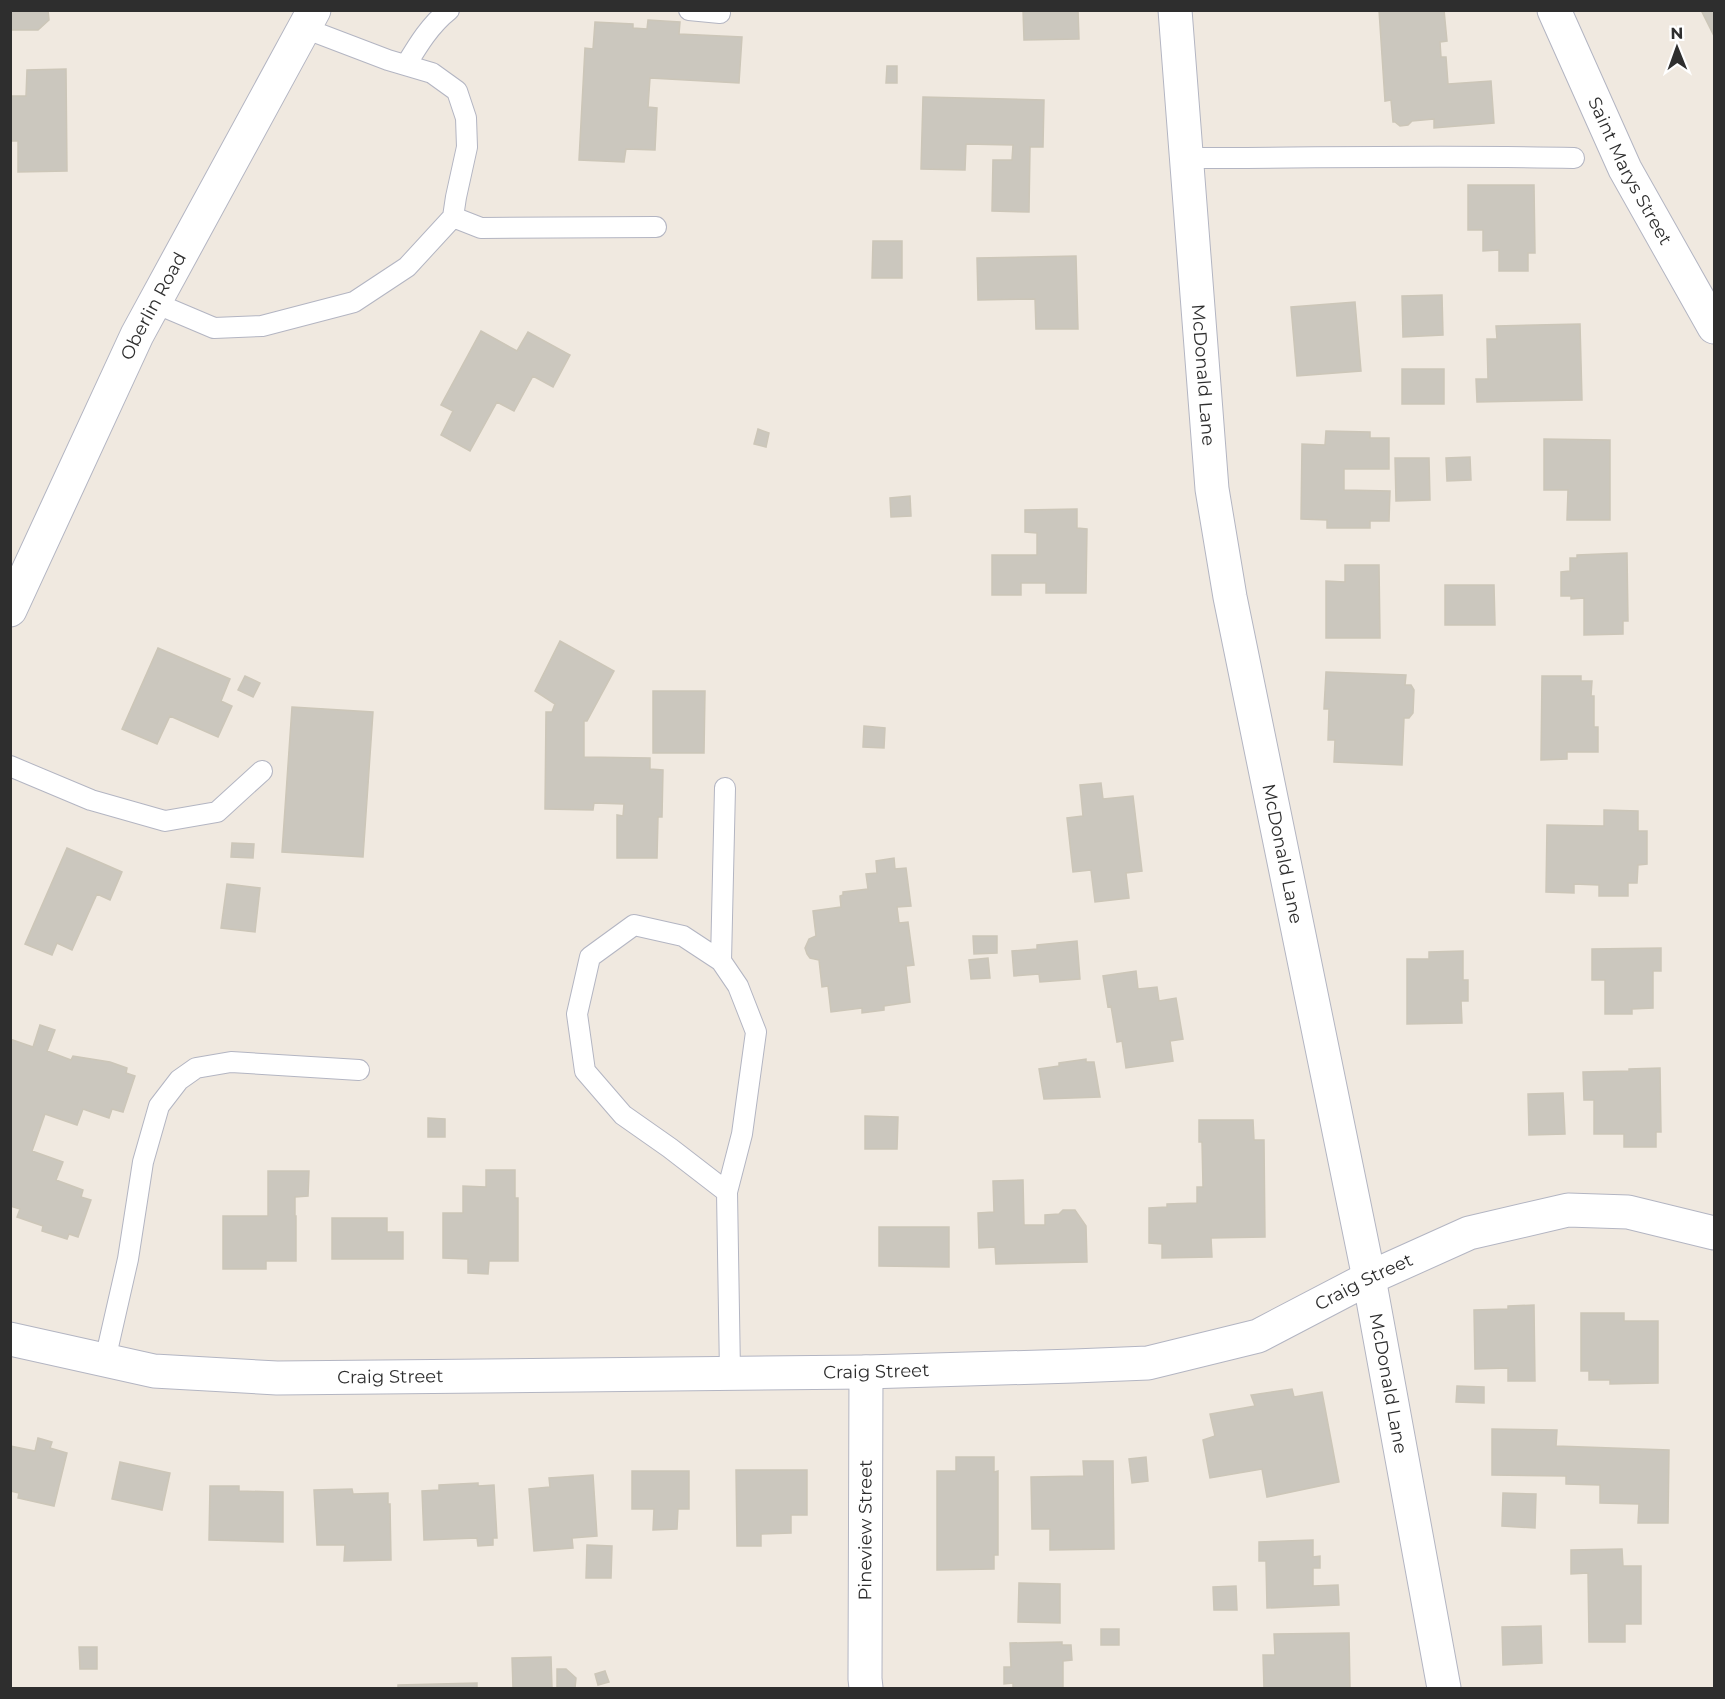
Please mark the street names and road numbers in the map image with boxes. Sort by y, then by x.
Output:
street label: Saint Marys Street [1583,93,1677,249]
street label: Oberlin Road [116,248,191,364]
street label: McDonald Lane [1187,303,1220,447]
street label: McDonald Lane [1257,782,1307,926]
street label: Craig Street [1311,1249,1416,1315]
street label: McDonald Lane [1365,1311,1412,1455]
street label: Craig Street [823,1359,930,1383]
street label: Craig Street [337,1365,444,1388]
street label: Pineview Street [854,1460,877,1601]

